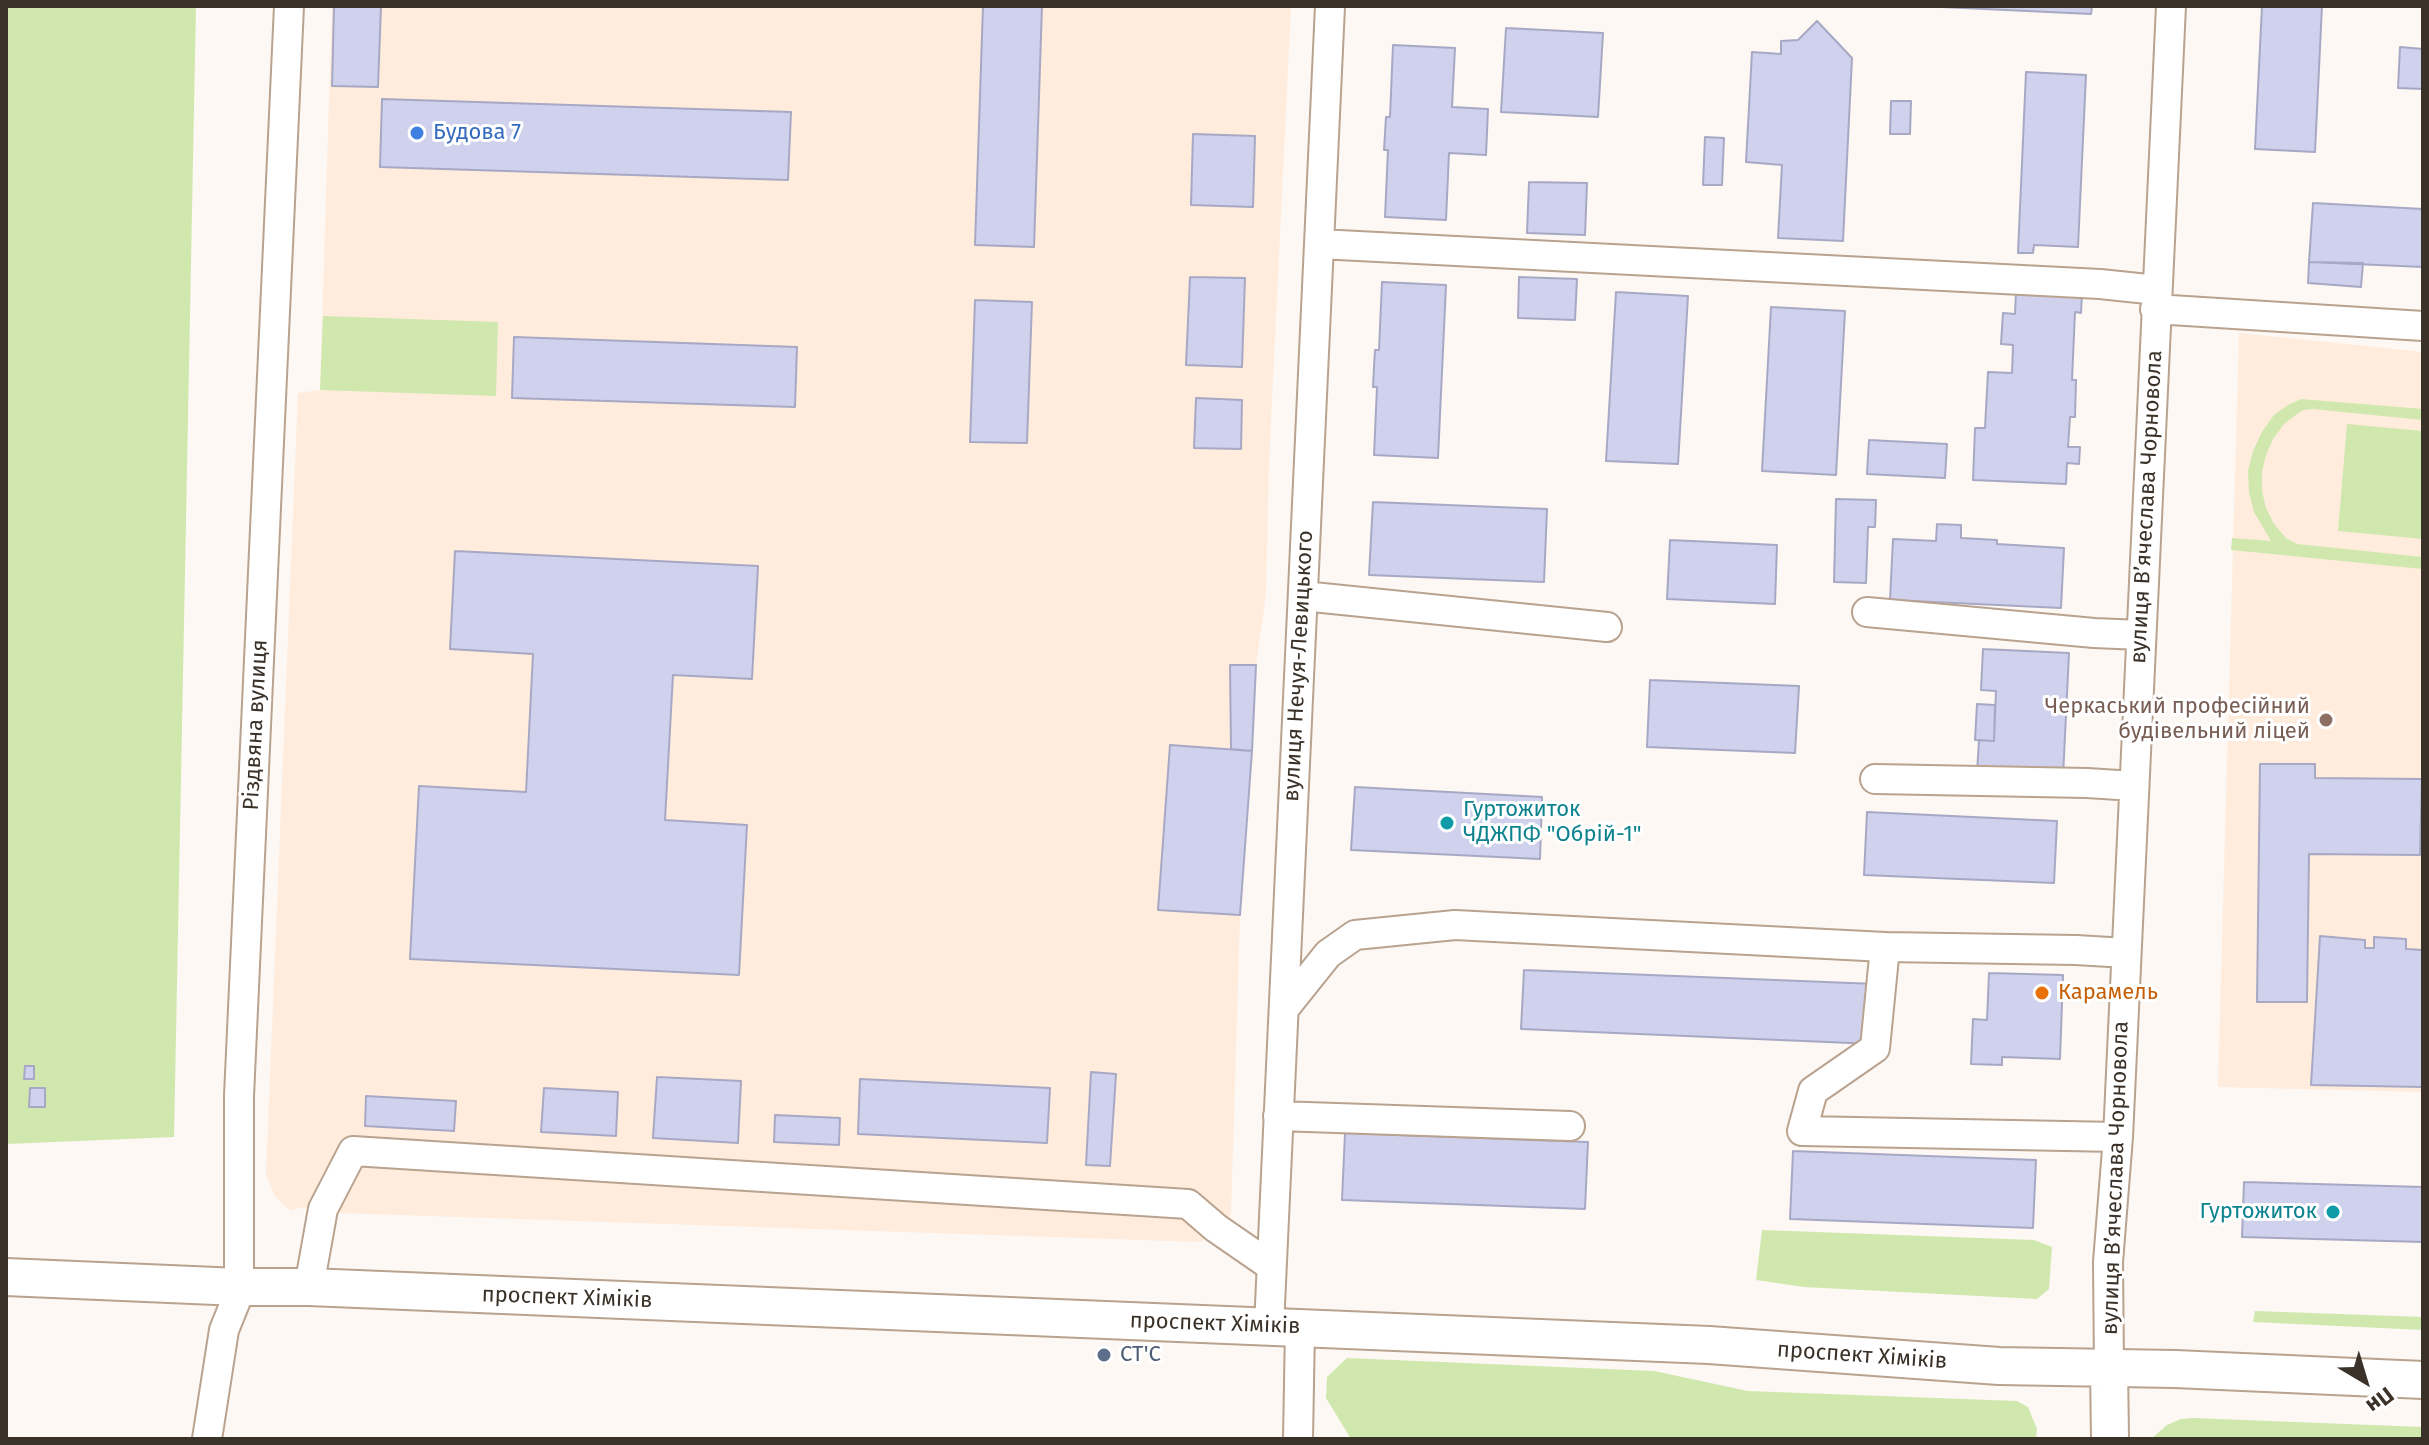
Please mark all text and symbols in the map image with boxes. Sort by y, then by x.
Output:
place label: Будова 7 [433,120,521,146]
marker: Будова 7 [408,124,426,142]
street label: вулиця Вʼячеслава Чорновола [2126,350,2168,664]
street label: вулиця Нечуя-Левицького [1279,530,1319,802]
street label: Різдвяна вулиця [238,639,274,811]
place label: Черкаський професійний будівельний ліцей [2045,694,2310,746]
marker: Черкаський професійний будівельний ліцей [2317,711,2335,729]
place label: Гуртожиток ЧДЖПФ "Обрій-1" [1463,797,1642,848]
marker: Гуртожиток ЧДЖПФ "Обрій-1" [1438,814,1456,832]
place label: Карамель [2058,980,2158,1006]
marker: Карамель [2033,984,2051,1002]
street label: вулиця Вʼячеслава Чорновола [2097,1021,2135,1335]
place label: Гуртожиток [2200,1199,2317,1225]
marker: Гуртожиток [2324,1203,2342,1221]
street label: проспект Хіміків [481,1282,653,1314]
street label: проспект Хіміків [1129,1308,1301,1340]
street label: проспект Хіміків [1776,1337,1948,1375]
north arrow [2325,1341,2405,1421]
place label: СТ'С [1120,1342,1161,1368]
marker: СТ'С [1095,1346,1113,1364]
text: Пн [2361,1381,2399,1419]

